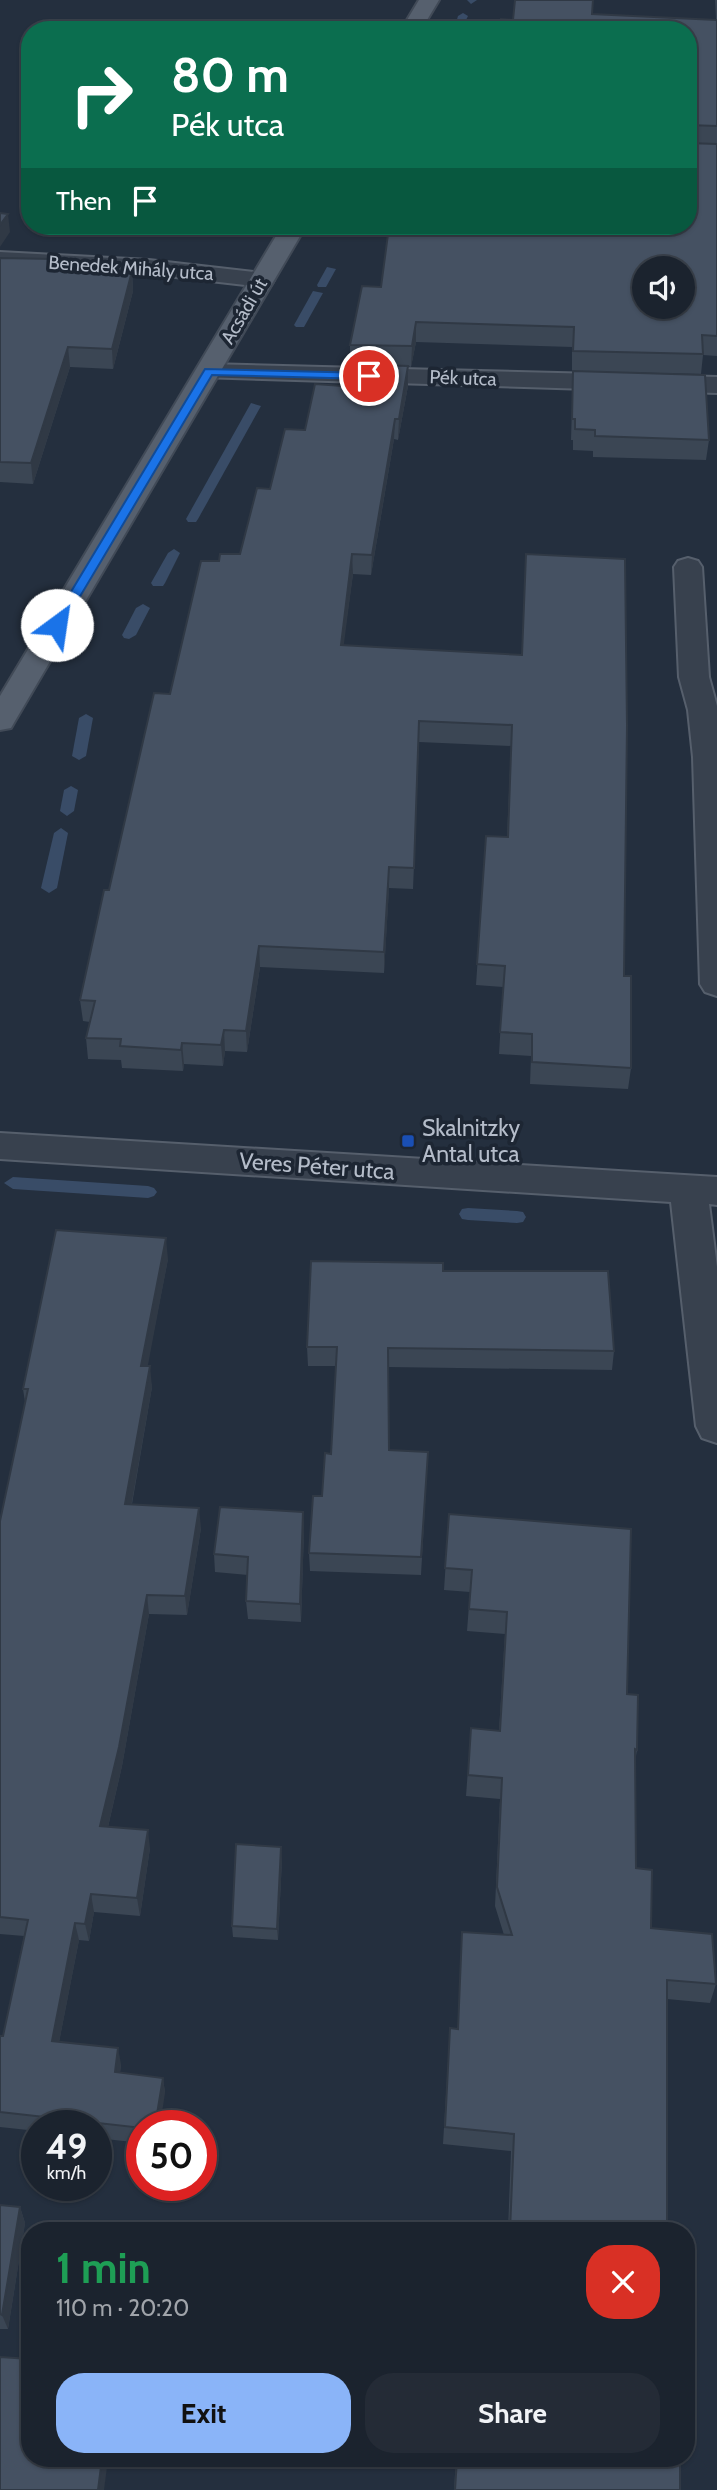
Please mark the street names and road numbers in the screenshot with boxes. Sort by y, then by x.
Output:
street label: Benedek Mihály utca [48,251,214,285]
street label: Acsádi út [216,273,272,348]
street label: Pék utca [429,365,497,391]
street label: Veres Péter utca [238,1147,396,1185]

